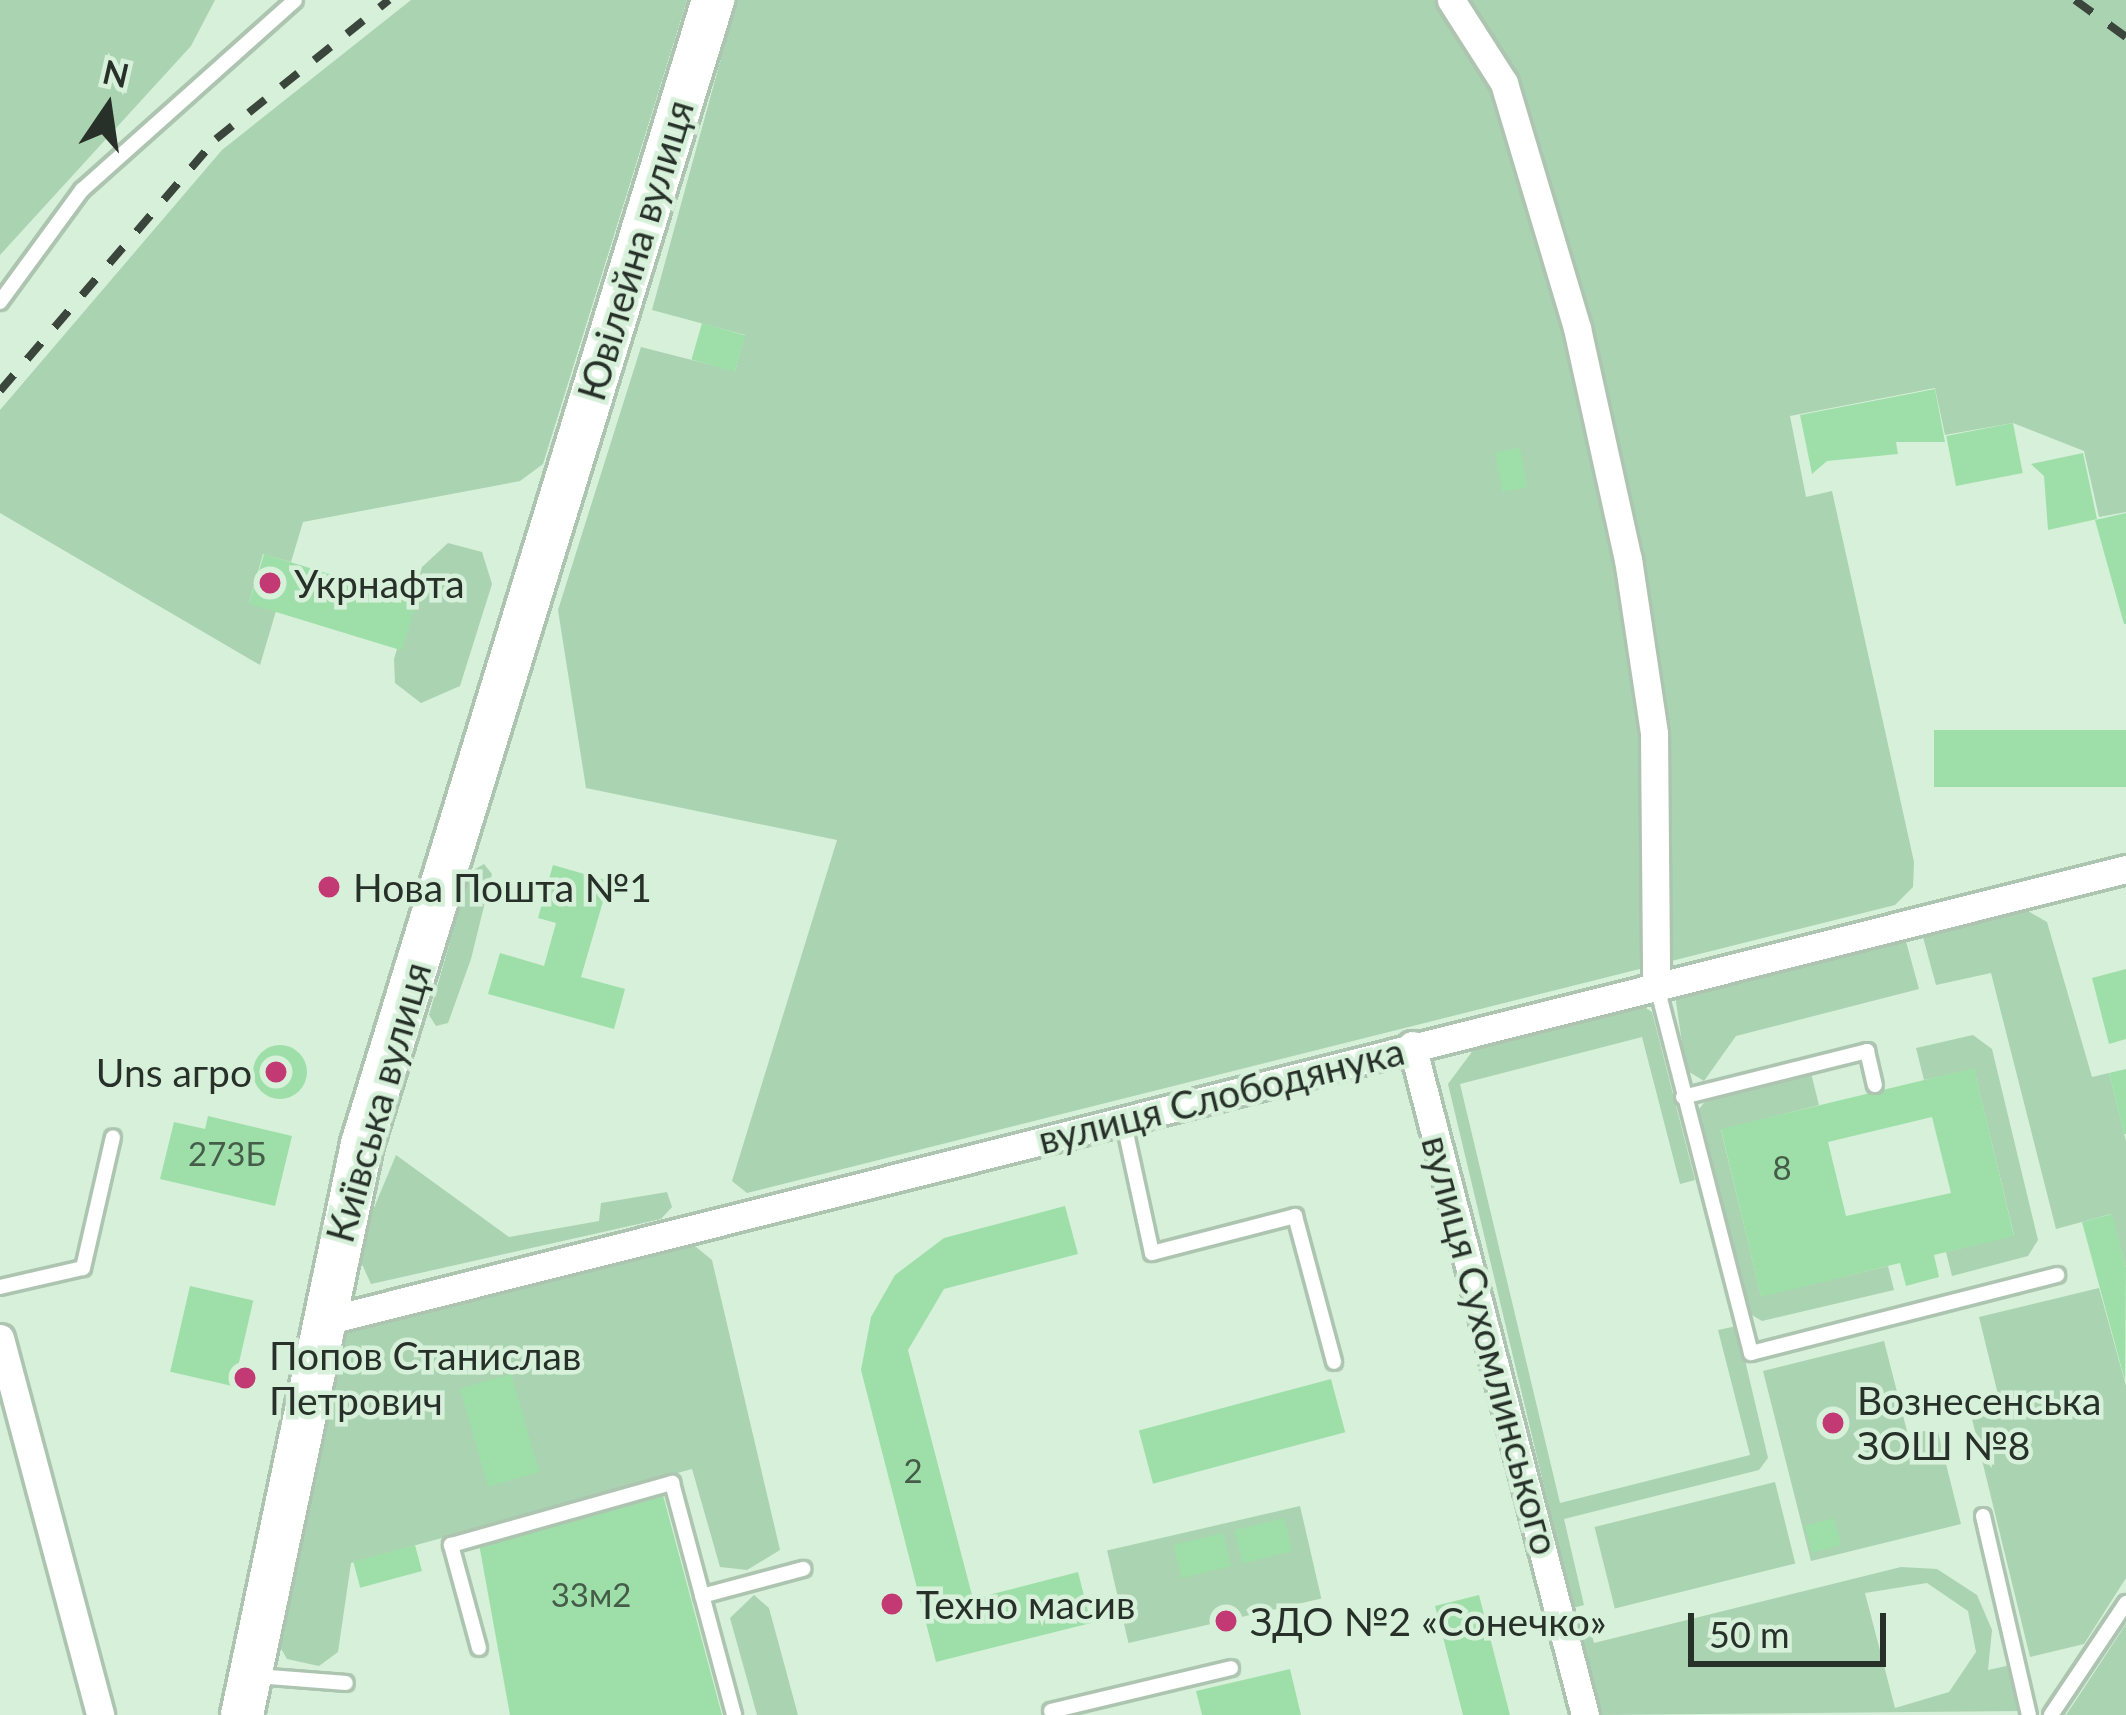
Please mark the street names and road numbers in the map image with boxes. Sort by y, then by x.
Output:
street label: Ювілейна вулиця [567,94,703,406]
street label: Київська вулиця [316,957,440,1247]
street label: вулиця Слободянука [1033,1027,1409,1163]
street label: вулиця Сухомлинського [1412,1130,1570,1560]

